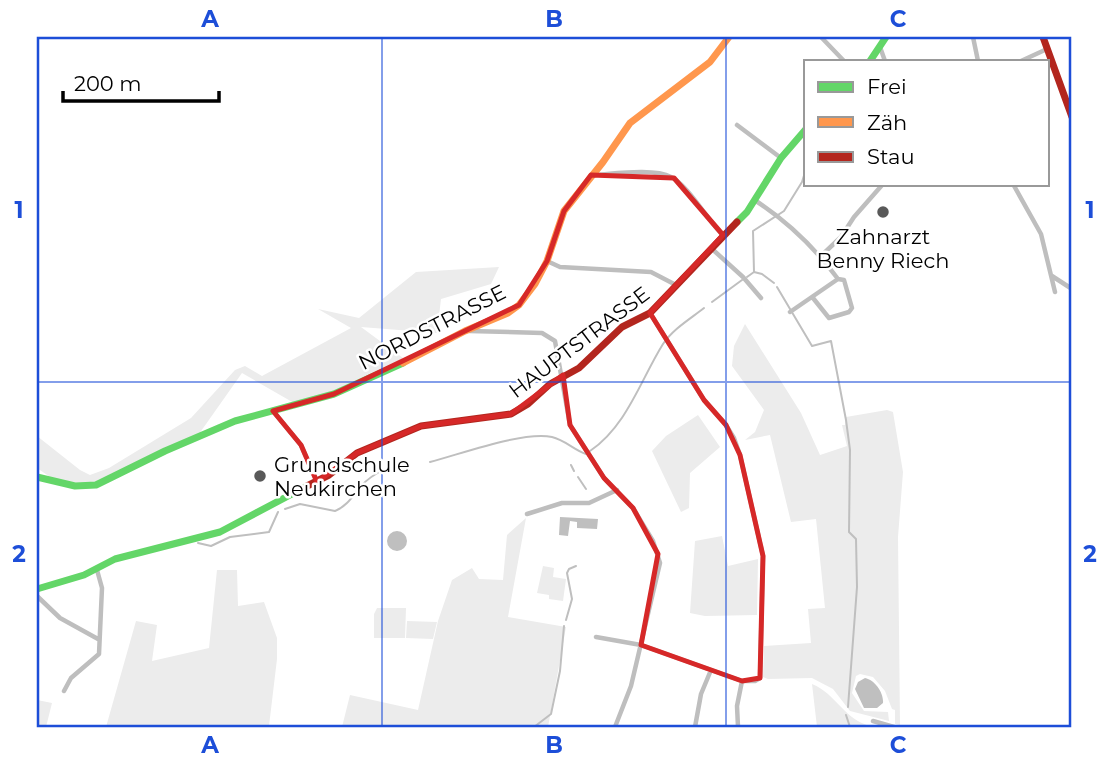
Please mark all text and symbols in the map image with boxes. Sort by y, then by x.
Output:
text: A [200,5,219,33]
text: B [545,5,563,33]
text: C [890,5,907,33]
scale bar [63,60,219,104]
legend [804,60,1050,186]
text: 200 m [74,71,141,96]
text: Frei [867,74,907,99]
text: Zäh [867,110,907,135]
text: Stau [867,144,915,169]
text: 1 [14,196,24,224]
text: 1 [1085,196,1095,224]
marker: Zahnarzt Benny Riech [875,204,891,220]
place label: Zahnarzt Benny Riech [817,224,949,273]
street label: NORDSTRASSE [354,279,510,375]
street label: HAUPTSTRASSE [504,281,654,403]
place label: Grundschule Neukirchen [274,452,410,501]
marker: Grundschule Neukirchen [252,468,268,484]
text: 2 [12,540,26,568]
text: 2 [1083,540,1097,568]
text: A [200,731,219,759]
text: B [545,731,563,759]
text: C [890,731,907,759]

